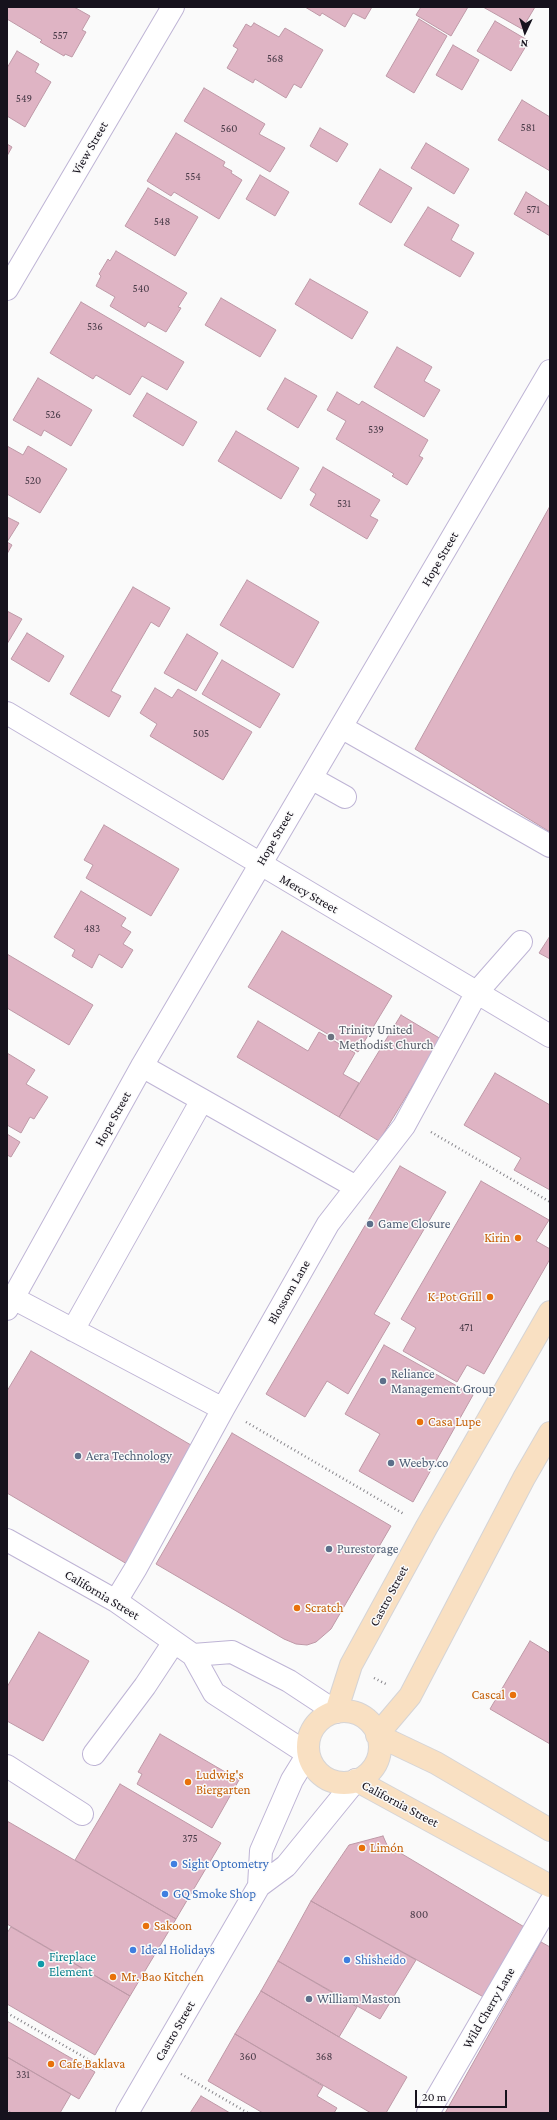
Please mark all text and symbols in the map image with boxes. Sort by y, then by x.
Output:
north arrow [505,12,545,52]
house number: 557 [52,29,68,43]
text: N [520,38,528,50]
house number: 568 [267,52,283,66]
house number: 549 [16,92,32,106]
street label: View Street [69,119,111,177]
house number: 581 [521,121,535,135]
house number: 560 [221,122,237,136]
house number: 554 [185,170,201,184]
house number: 571 [526,203,540,217]
house number: 548 [154,215,170,229]
house number: 540 [132,282,150,296]
house number: 536 [87,320,103,334]
house number: 526 [45,408,61,422]
house number: 539 [368,423,384,437]
house number: 520 [25,474,41,488]
house number: 531 [337,497,351,511]
street label: Hope Street [418,529,462,589]
house number: 505 [193,727,209,741]
street label: Hope Street [253,808,297,868]
street label: Mercy Street [277,871,341,917]
house number: 483 [84,922,100,936]
place label: Trinity United Methodist Church [339,1022,434,1053]
marker: Trinity United Methodist Church [326,1032,336,1042]
street label: Hope Street [92,1089,134,1149]
place label: Game Closure [378,1216,450,1232]
marker: Game Closure [365,1219,375,1229]
place label: Kirin [484,1230,510,1246]
marker: Kirin [513,1233,523,1243]
street label: Blossom Lane [264,1257,314,1327]
place label: K-Pot Grill [428,1289,482,1305]
marker: K-Pot Grill [485,1292,495,1302]
house number: 471 [459,1321,473,1335]
place label: Reliance Management Group [391,1366,495,1397]
marker: Reliance Management Group [378,1376,388,1386]
place label: Casa Lupe [428,1414,481,1430]
marker: Casa Lupe [415,1417,425,1427]
place label: Aera Technology [86,1448,172,1464]
marker: Aera Technology [73,1451,83,1461]
place label: Weeby.co [399,1455,449,1471]
marker: Weeby.co [386,1458,396,1468]
place label: Purestorage [337,1541,399,1557]
marker: Purestorage [324,1544,334,1554]
street label: Castro Street [366,1563,412,1629]
street label: California Street [62,1567,142,1623]
place label: Scratch [305,1600,343,1616]
marker: Scratch [292,1603,302,1613]
place label: Cascal [471,1687,505,1703]
marker: Cascal [508,1690,518,1700]
place label: Ludwig's Biergarten [196,1767,250,1798]
marker: Ludwig's Biergarten [183,1777,193,1787]
street label: California Street [359,1777,441,1831]
house number: 375 [182,1832,198,1846]
place label: Limón [370,1840,404,1856]
marker: Limón [357,1843,367,1853]
place label: Sight Optometry [182,1856,269,1872]
marker: Sight Optometry [169,1859,179,1869]
place label: GQ Smoke Shop [173,1886,256,1902]
marker: GQ Smoke Shop [160,1889,170,1899]
house number: 800 [410,1908,428,1922]
place label: Sakoon [154,1918,192,1934]
marker: Sakoon [141,1921,151,1931]
place label: Ideal Holidays [141,1942,215,1958]
marker: Ideal Holidays [128,1945,138,1955]
place label: Fireplace Element [49,1949,96,1980]
place label: Shisheido [355,1952,406,1968]
marker: Shisheido [342,1955,352,1965]
marker: Fireplace Element [36,1959,46,1969]
street label: Wild Cherry Lane [459,1965,519,2051]
place label: Mr. Bao Kitchen [121,1969,204,1985]
marker: Mr. Bao Kitchen [108,1972,118,1982]
place label: William Maston [317,1991,401,2007]
marker: William Maston [304,1994,314,2004]
street label: Castro Street [152,1998,198,2064]
house number: 360 [239,2050,257,2064]
house number: 368 [316,2050,332,2064]
place label: Cafe Baklava [59,2056,125,2072]
marker: Cafe Baklava [46,2059,56,2069]
house number: 331 [16,2068,30,2082]
scale bar [417,2082,509,2108]
text: 20 m [422,2090,446,2104]

